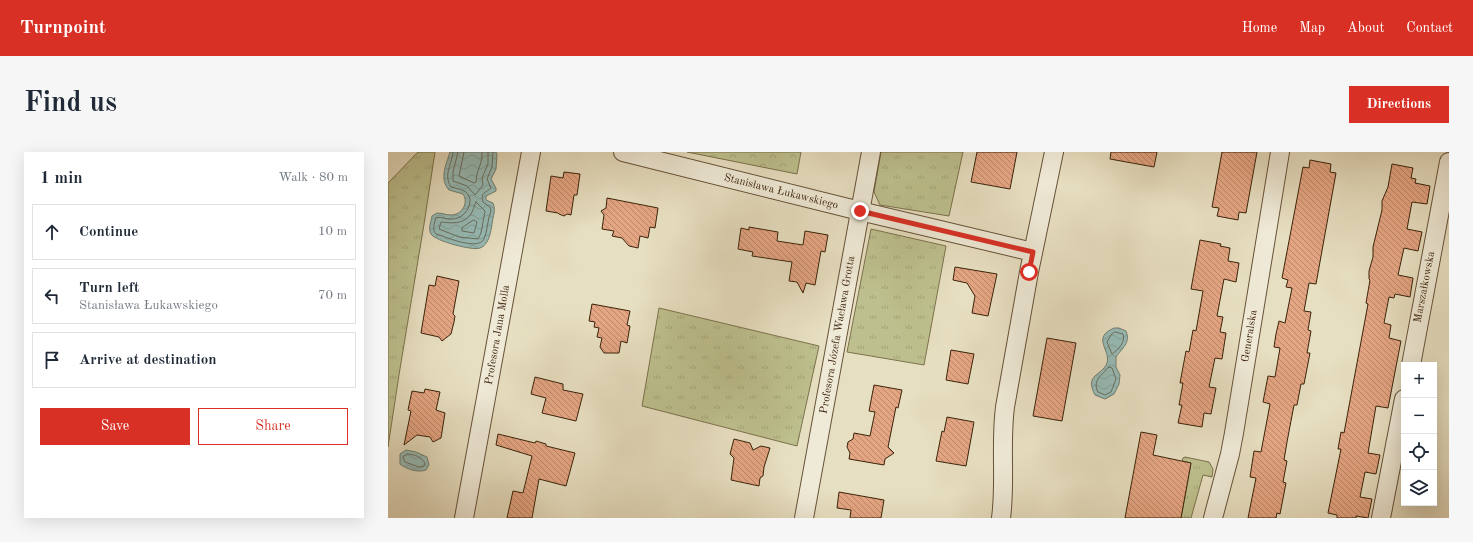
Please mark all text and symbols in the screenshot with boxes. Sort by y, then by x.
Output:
text: Turnpoint [20,19,106,38]
text: Home [1242,21,1277,35]
text: Map [1299,21,1325,35]
text: About [1347,21,1384,35]
text: Contact [1406,21,1453,35]
button: Directions [1349,86,1449,123]
text: Find us [24,90,117,118]
text: 1 min [40,170,83,187]
text: Walk · 80 m [279,171,348,184]
street label: Stanisława Łukawskiego [723,172,839,212]
route end [851,202,869,220]
icon: ahead [41,221,63,243]
text: Continue [79,225,138,240]
text: 10 m [318,225,347,238]
street label: Marszałkowska [1413,250,1437,324]
street label: Profesora Józefa Wacława Grotta [819,255,857,415]
route start [1020,263,1038,281]
text: Turn left [79,281,139,296]
street label: Profesora Jana Molla [484,284,512,386]
icon: left [41,285,63,307]
text: 70 m [318,289,347,302]
text: Stanisława Łukawskiego [79,299,218,312]
street label: Generalska [1240,308,1260,363]
icon: arrive [41,349,63,371]
text: Arrive at destination [79,353,217,368]
map controls [1401,362,1437,506]
button: + [1401,362,1437,398]
button: − [1401,398,1437,434]
button: Save [40,408,190,445]
button: Share [198,408,348,445]
button: locate [1401,434,1437,470]
button: layers [1401,470,1437,506]

